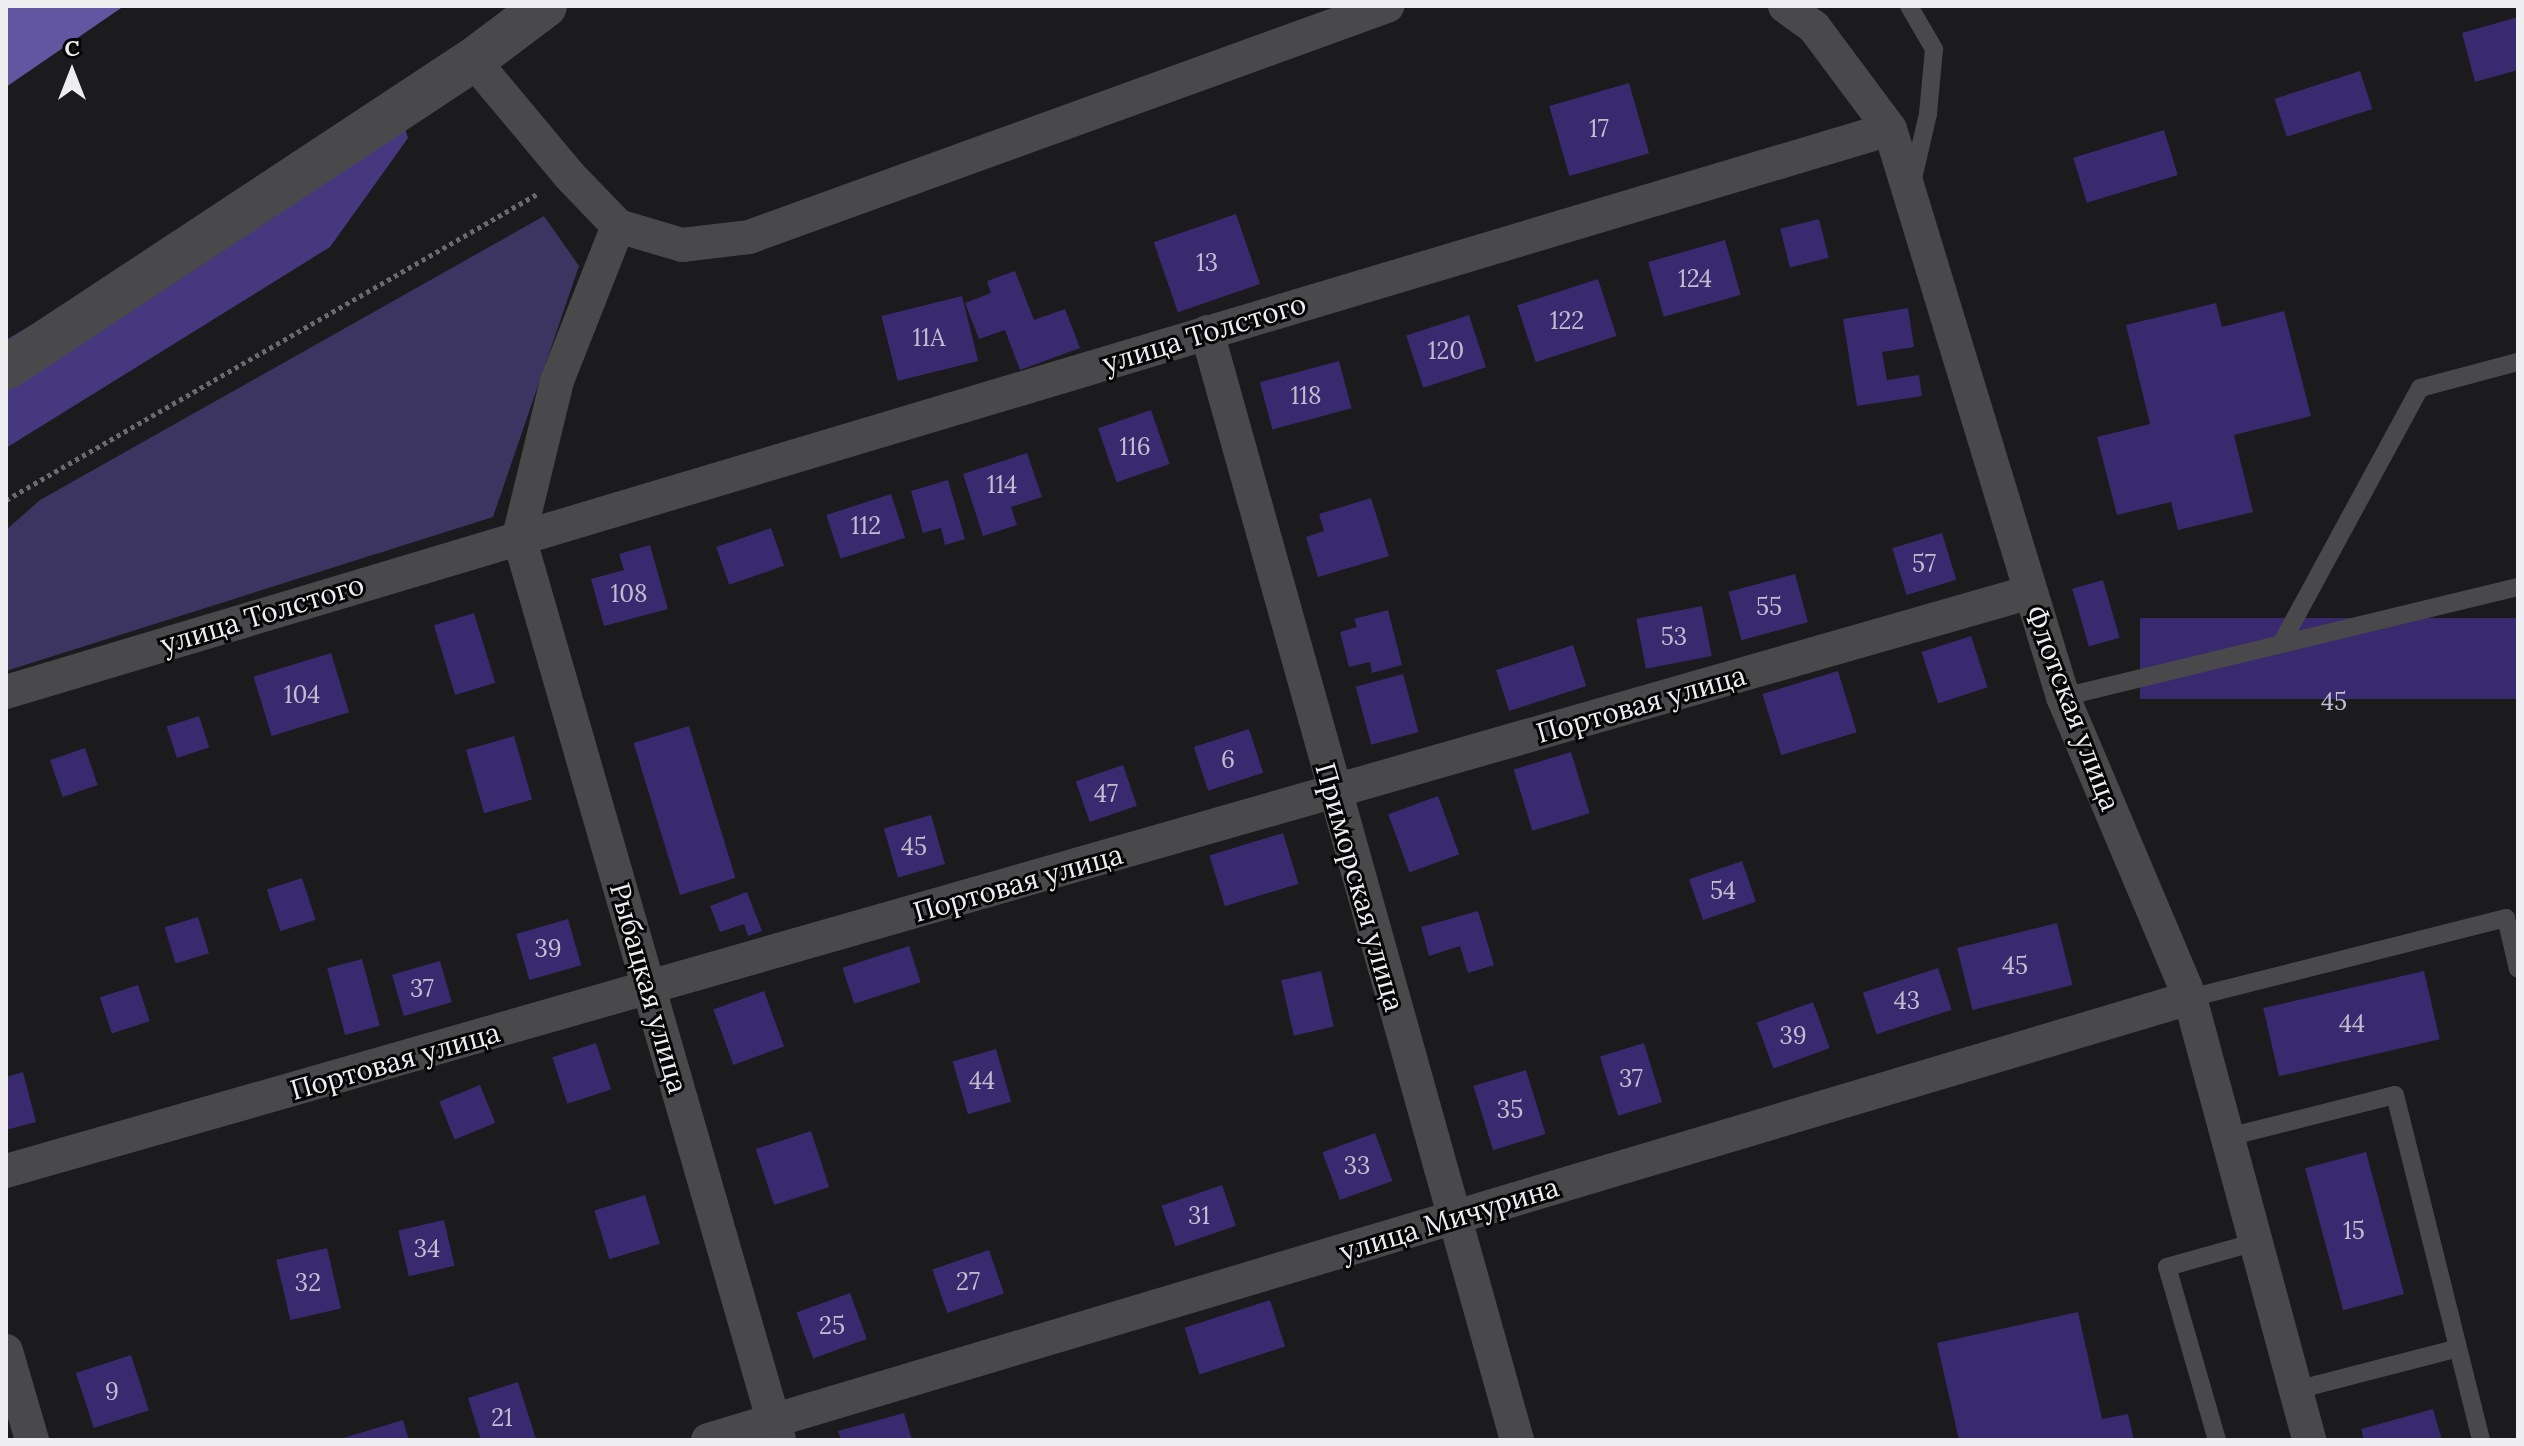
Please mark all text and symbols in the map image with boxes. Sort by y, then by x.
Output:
north arrow [32,32,112,112]
text: С [64,34,80,62]
house number: 17 [1589,115,1609,143]
house number: 13 [1196,249,1218,277]
house number: 124 [1678,265,1712,293]
street label: улица Толстого [1098,286,1310,380]
house number: 122 [1550,307,1584,335]
house number: 11А [913,324,945,352]
house number: 120 [1428,337,1464,365]
house number: 118 [1291,382,1321,410]
house number: 116 [1119,433,1151,461]
house number: 114 [987,471,1017,499]
house number: 112 [851,512,881,540]
house number: 57 [1912,550,1936,578]
street label: улица Толстого [156,567,368,661]
house number: 108 [610,580,648,608]
house number: 55 [1756,593,1782,621]
street label: Флотская улица [2018,601,2128,815]
house number: 53 [1661,623,1687,651]
street label: Портовая улица [1532,658,1750,750]
house number: 104 [284,681,320,709]
house number: 45 [2321,688,2347,716]
house number: 6 [1221,746,1235,774]
street label: Приморская улица [1308,759,1412,1015]
house number: 47 [1094,780,1118,808]
house number: 45 [901,833,927,861]
street label: Портовая улица [909,837,1127,929]
house number: 54 [1710,877,1736,905]
street label: Рыбацкая улица [603,879,695,1097]
house number: 39 [534,935,562,963]
house number: 45 [2002,952,2028,980]
house number: 37 [410,975,434,1003]
house number: 43 [1894,987,1920,1015]
house number: 44 [2339,1010,2365,1038]
street label: Портовая улица [286,1015,504,1107]
house number: 39 [1779,1022,1807,1050]
house number: 37 [1619,1065,1643,1093]
house number: 44 [969,1067,995,1095]
house number: 35 [1497,1096,1523,1124]
house number: 33 [1344,1152,1370,1180]
street label: улица Мичурина [1335,1170,1563,1268]
house number: 31 [1188,1202,1210,1230]
house number: 15 [2343,1217,2365,1245]
house number: 34 [414,1235,440,1263]
house number: 27 [956,1268,980,1296]
house number: 32 [295,1269,321,1297]
house number: 25 [819,1312,845,1340]
house number: 9 [105,1378,119,1406]
house number: 21 [491,1404,513,1432]

